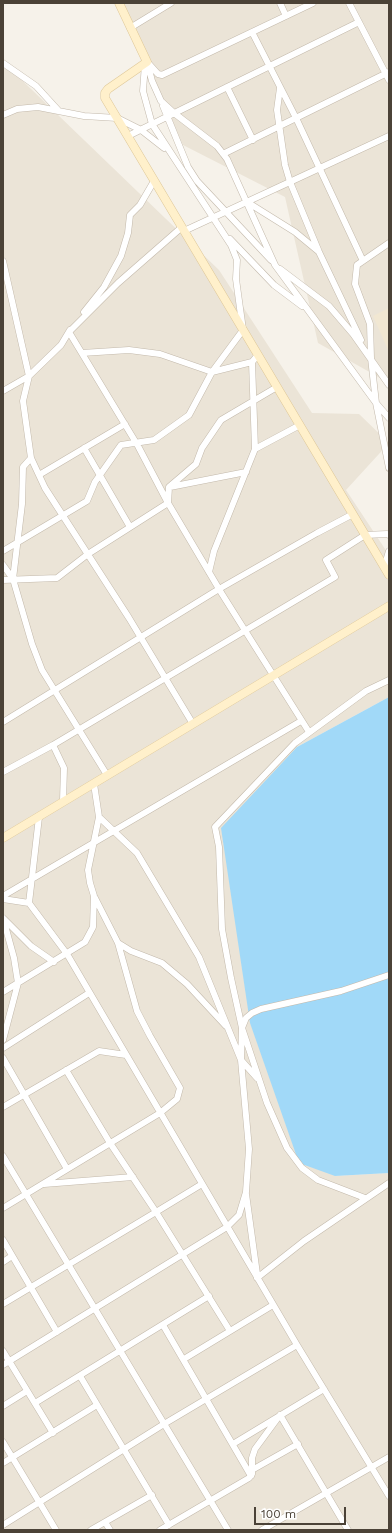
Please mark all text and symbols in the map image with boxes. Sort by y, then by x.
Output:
scale bar [256,1499,348,1525]
text: 100 m [261,1507,296,1521]

